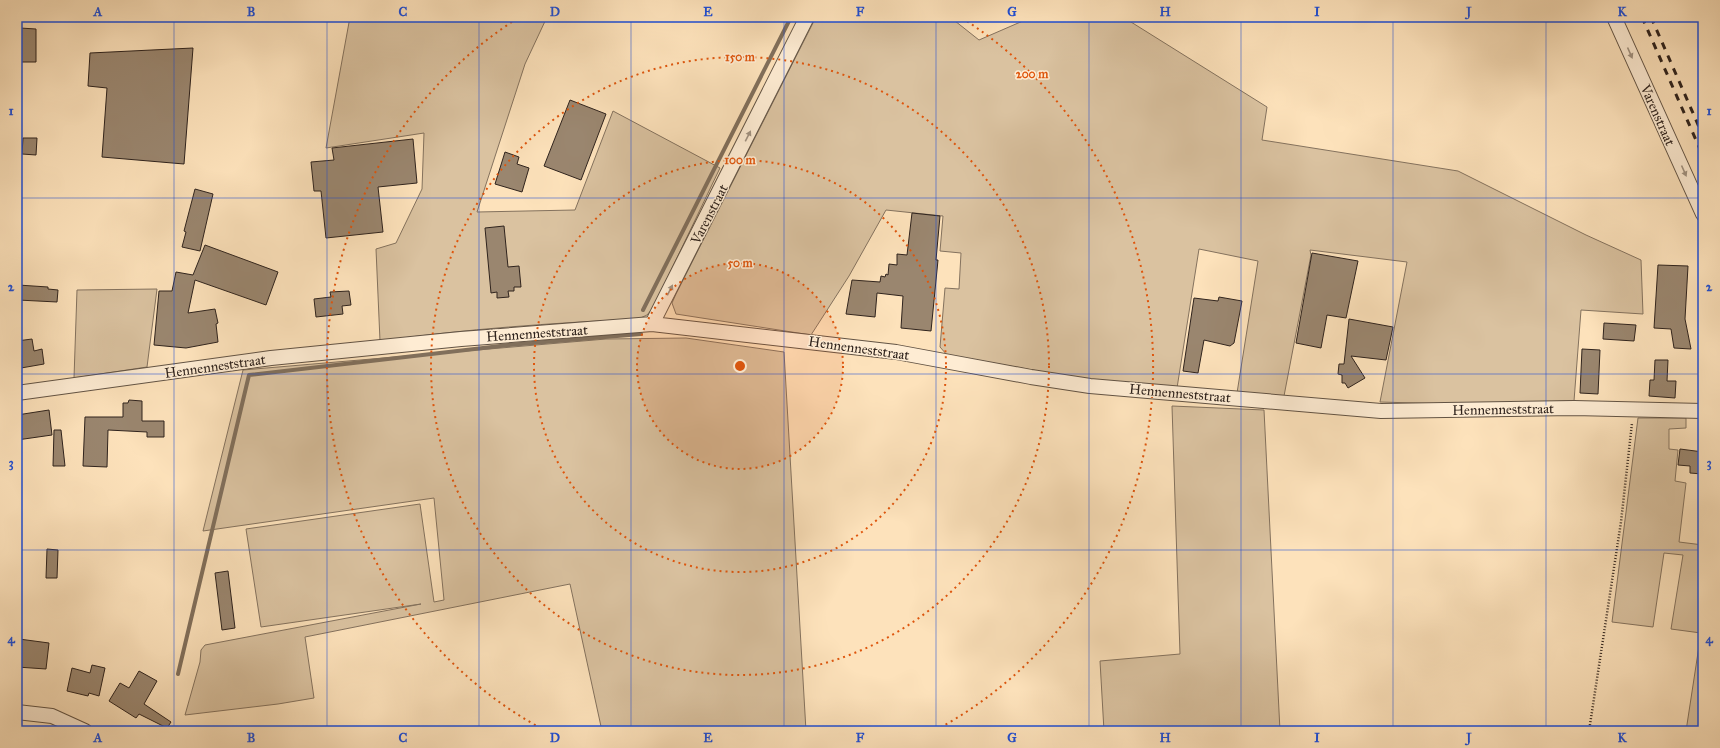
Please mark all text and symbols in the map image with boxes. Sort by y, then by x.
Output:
text: A [93,4,103,20]
text: B [247,4,256,20]
text: C [399,4,408,20]
text: D [550,4,560,20]
text: E [703,4,713,20]
text: F [856,4,865,20]
text: G [1007,4,1017,20]
text: H [1159,4,1171,20]
text: I [1314,4,1320,20]
text: J [1464,4,1472,20]
text: K [1617,4,1627,20]
one-way arrow [1627,47,1633,58]
text: 150 m [725,50,756,64]
text: 200 m [1016,67,1049,81]
street label: Varenstraat [1636,81,1679,148]
text: 1 [8,103,14,119]
text: 1 [1706,103,1712,119]
one-way arrow [745,131,751,142]
text: 100 m [724,153,757,167]
one-way arrow [1680,165,1687,177]
street label: Varenstraat [687,181,732,248]
text: 50 m [727,256,754,270]
text: 2 [8,279,15,295]
text: 2 [1706,279,1713,295]
one-way arrow [667,284,673,295]
street label: Hennenneststraat [486,321,588,346]
street label: Hennenneststraat [807,333,911,364]
street label: Hennenneststraat [163,351,267,382]
centre of rings [733,359,747,373]
street label: Hennenneststraat [1128,381,1231,406]
street label: Hennenneststraat [1452,400,1554,419]
text: 3 [8,455,14,471]
text: 3 [1706,455,1712,471]
text: 4 [7,631,15,647]
text: 4 [1705,631,1713,647]
text: A [93,730,103,746]
text: B [247,730,256,746]
text: C [399,730,408,746]
text: D [550,730,560,746]
text: E [703,730,713,746]
text: F [856,730,865,746]
text: G [1007,730,1017,746]
text: H [1159,730,1171,746]
text: I [1314,730,1320,746]
text: J [1464,730,1472,746]
text: K [1617,730,1627,746]

